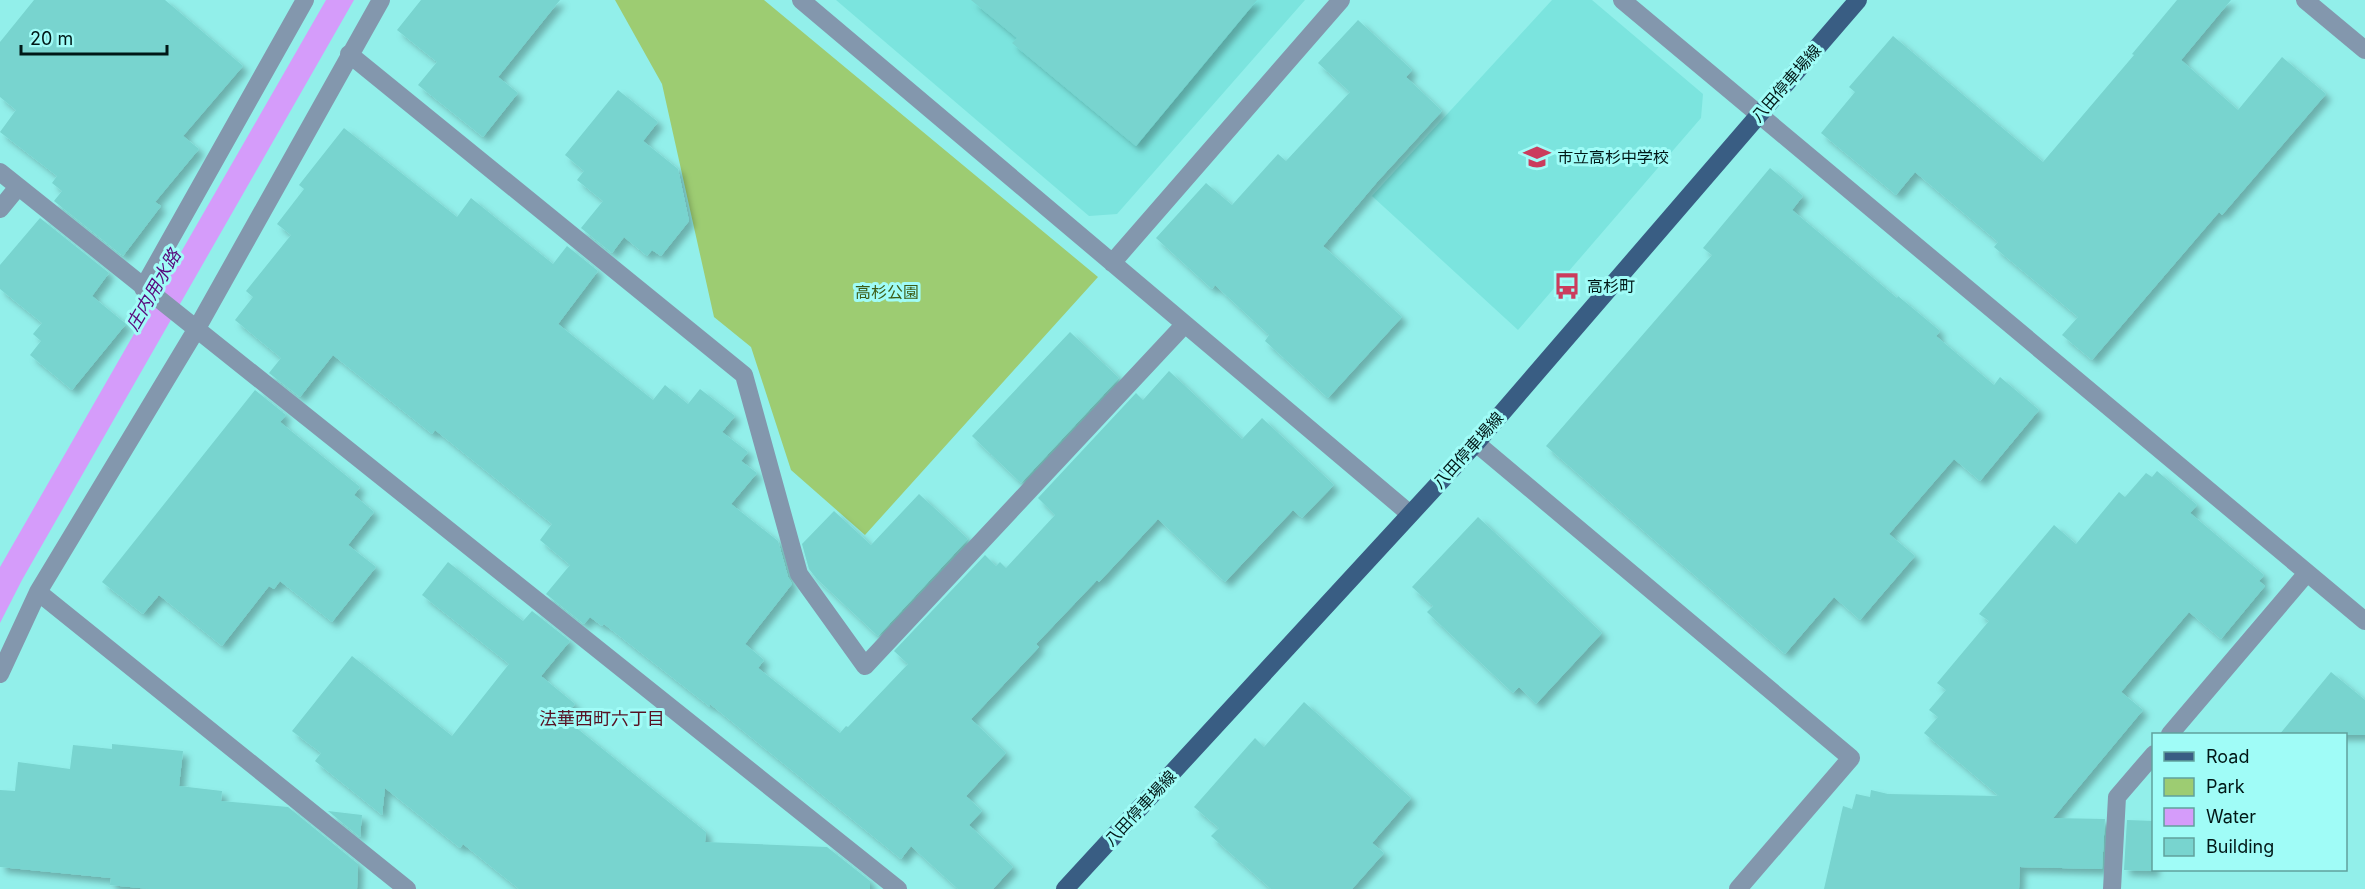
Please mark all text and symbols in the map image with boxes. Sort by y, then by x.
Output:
scale bar [21,18,166,56]
text: 20 m [30,28,73,49]
street label: 八田停車場線 [1747,40,1825,126]
school or university icon: 市立高杉中学校 [1522,142,1552,172]
place label: 市立高杉中学校 [1557,147,1669,167]
water label: 庄内用水路 [121,244,186,334]
bus stop icon: 高杉町 [1552,271,1582,301]
place label: 高杉町 [1587,276,1635,296]
park label: 高杉公園 [855,282,919,302]
street label: 八田停車場線 [1428,408,1508,492]
district label: 法華西町六丁目 [539,708,665,729]
legend [2152,733,2347,871]
text: Road [2206,746,2249,767]
street label: 八田停車場線 [1100,766,1180,850]
text: Park [2206,776,2245,797]
text: Water [2206,806,2256,827]
text: Building [2206,836,2274,857]

